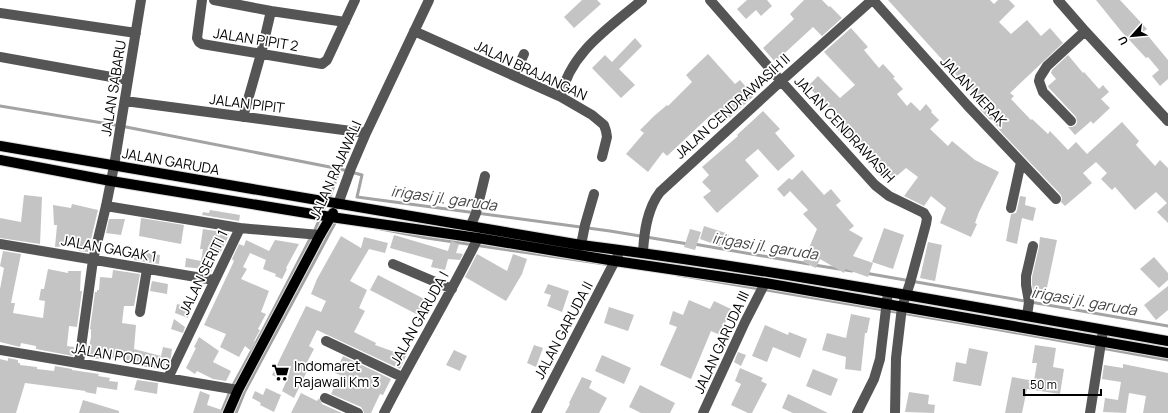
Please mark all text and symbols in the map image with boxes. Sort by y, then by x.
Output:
north arrow [1112,16,1152,56]
street label: JALAN PIPIT 2 [212,23,300,55]
text: U [1114,34,1131,48]
street label: JALAN BRAJANGAN [471,36,591,104]
street label: JALAN SABARU [96,39,130,137]
street label: JALAN CENDRAWASIH II [670,49,794,163]
street label: JALAN MERAK [937,52,1012,131]
street label: JALAN CENDRAWASIH [791,72,899,186]
street label: JALAN PIPIT [208,89,286,117]
street label: JALAN RAJAWALI [305,117,365,223]
street label: JALAN GARUDA [121,143,221,179]
water label: irigasi jl. garuda [390,180,499,216]
street label: JALAN SERITI 1 [174,226,232,318]
water label: irigasi jl. garuda [711,227,820,265]
street label: JALAN GAGAK 1 [60,230,158,266]
street label: JALAN GARUDA I [385,268,453,368]
street label: JALAN GARUDA II [529,278,597,382]
water label: irigasi jl. garuda [1030,281,1139,321]
street label: JALAN GARUDA III [689,288,753,396]
street label: JALAN PODANG [70,338,172,374]
place label: Indomaret Rajawali Km 3 [294,356,380,391]
supermarket icon: Indomaret Rajawali Km 3 [271,363,291,383]
scale bar [1024,371,1101,397]
text: 50 m [1030,376,1057,393]

